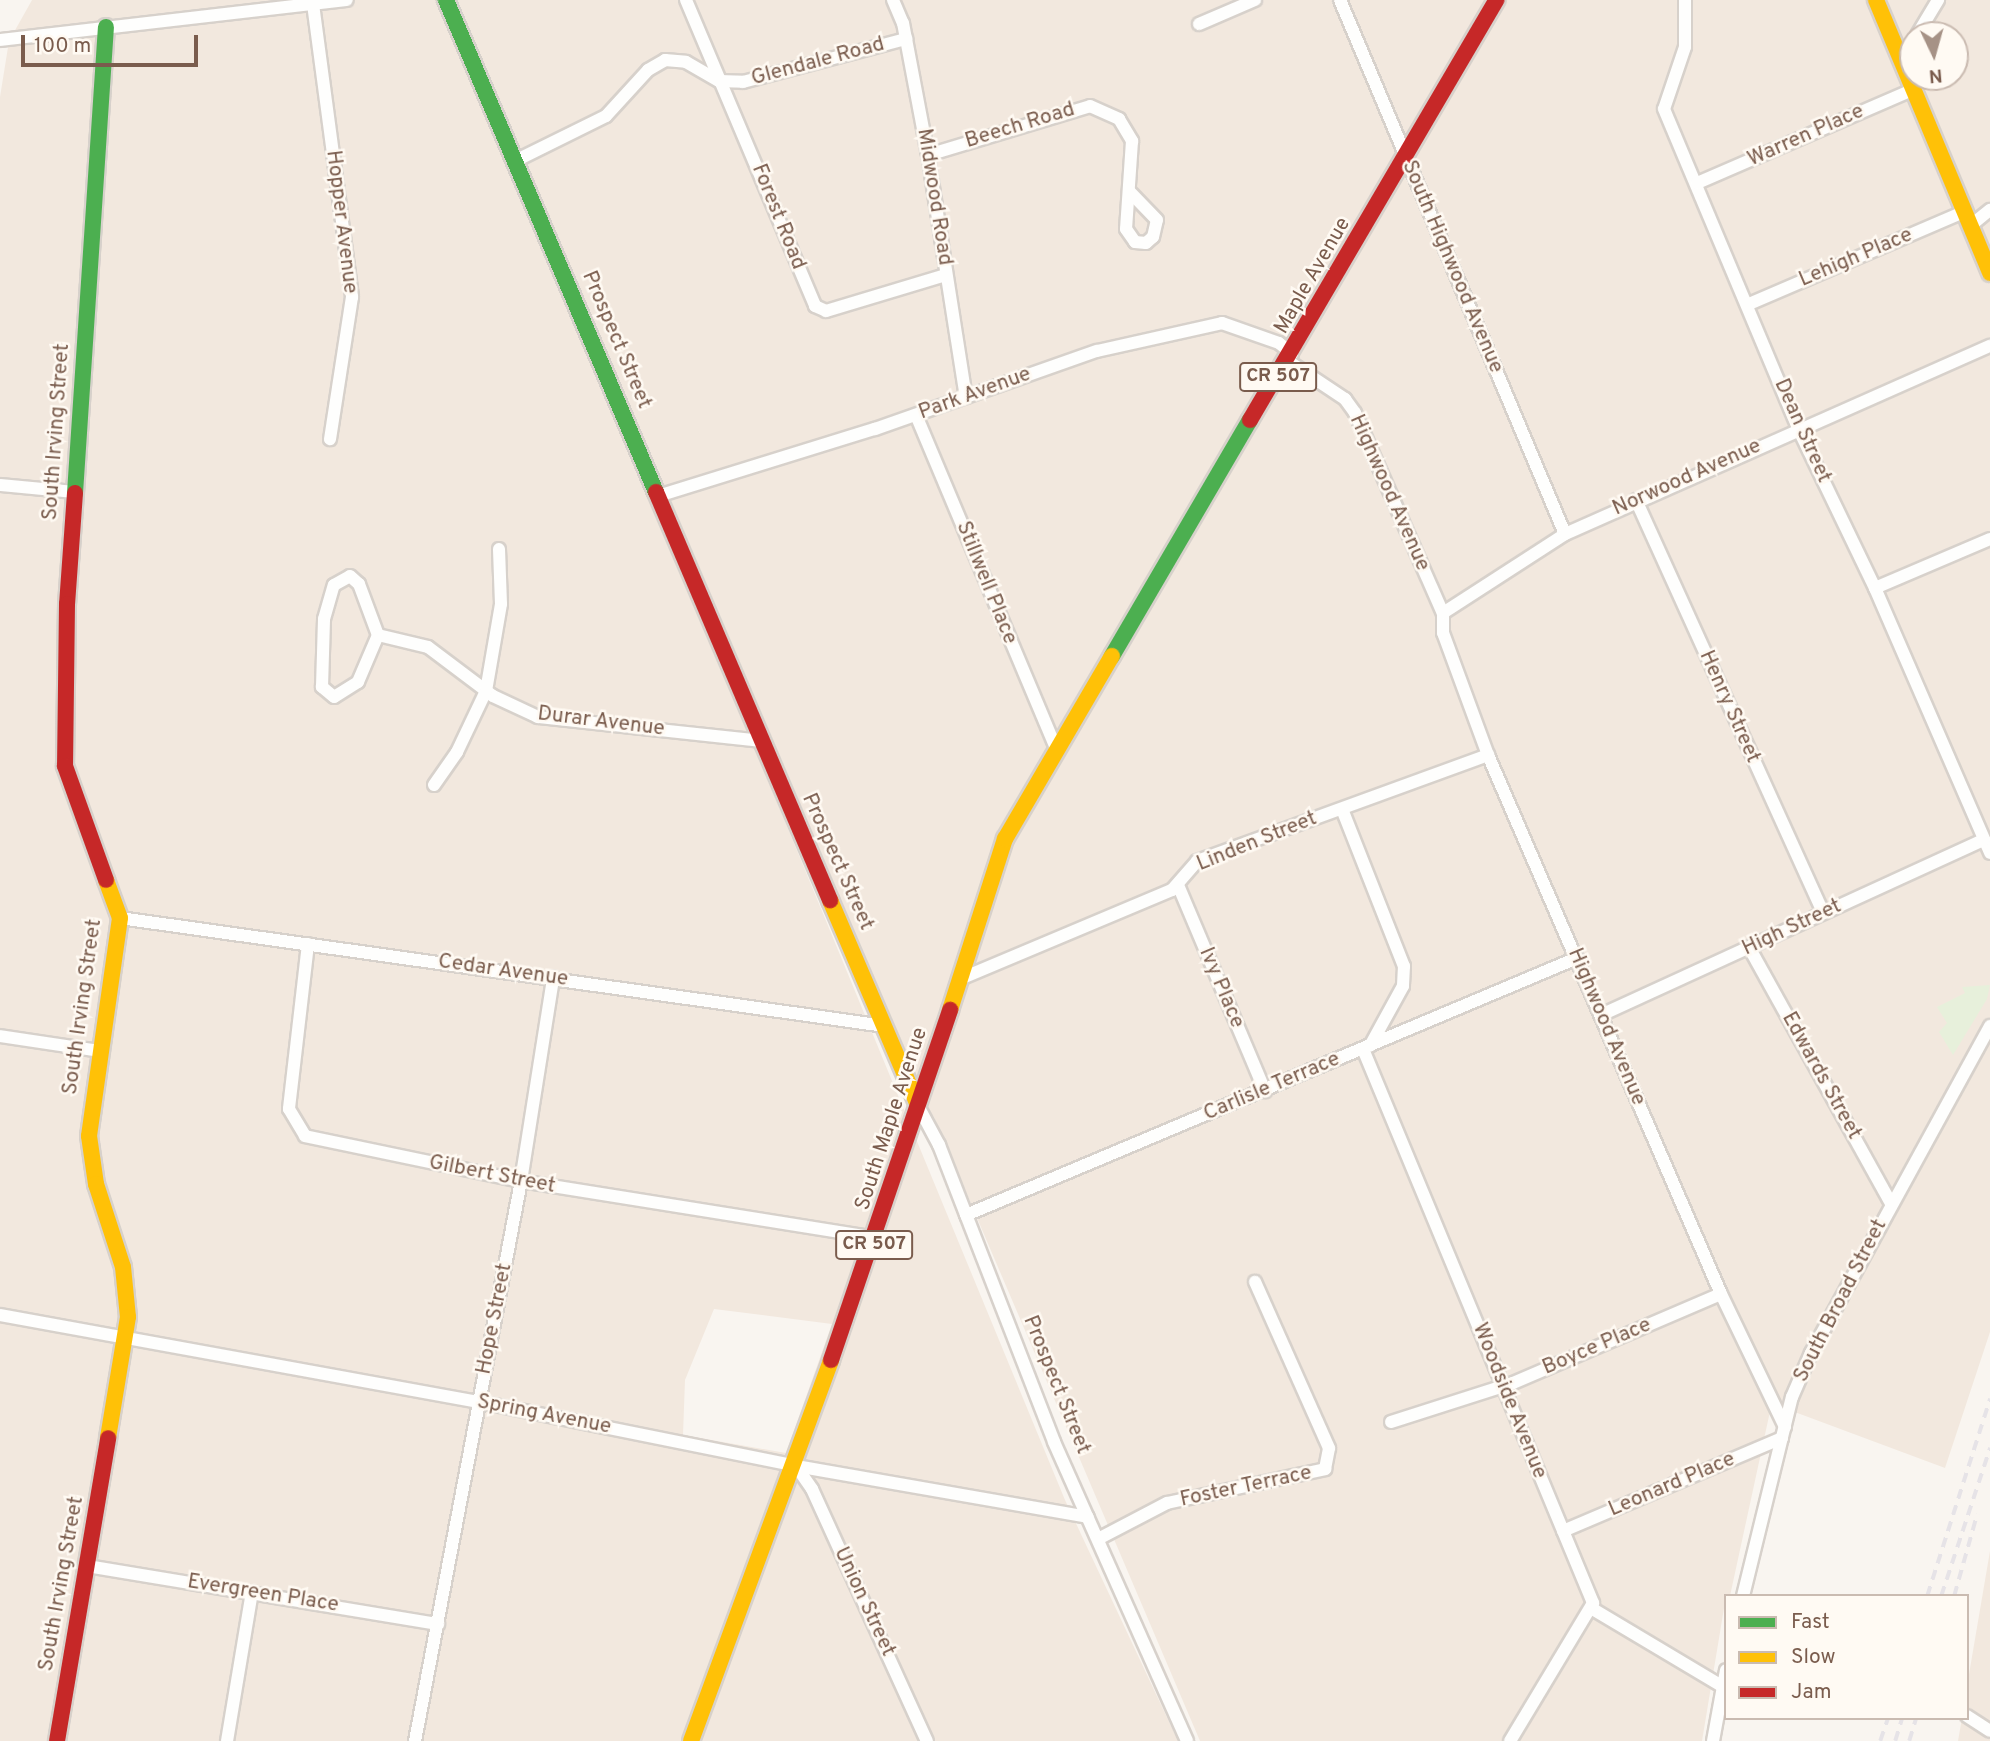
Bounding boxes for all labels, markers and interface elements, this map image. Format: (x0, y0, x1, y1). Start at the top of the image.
scale bar (24, 21, 201, 65)
north arrow (1899, 21, 1969, 91)
street label: Glendale Road (749, 32, 887, 92)
text: 100 m (34, 33, 91, 60)
text: N (1928, 62, 1944, 87)
street label: Beech Road (962, 97, 1078, 155)
street label: Warren Place (1744, 99, 1868, 173)
street label: Midwood Road (911, 127, 957, 267)
street label: Hopper Avenue (320, 148, 362, 296)
street label: South Highwood Avenue (1396, 157, 1508, 377)
street label: Forest Road (745, 161, 811, 273)
street label: Maple Avenue (1269, 213, 1357, 339)
street label: Lehigh Place (1795, 223, 1917, 293)
street label: Prospect Street (576, 267, 656, 413)
street label: South Irving Street (38, 343, 76, 521)
street label: Park Avenue (915, 362, 1035, 426)
road number: CR 507 (1238, 362, 1318, 392)
street label: Dean Street (1768, 375, 1836, 487)
street label: Highwood Avenue (1343, 411, 1435, 575)
street label: Norwood Avenue (1609, 434, 1765, 522)
street label: Stillwell Place (950, 518, 1022, 648)
street label: Henry Street (1693, 647, 1765, 767)
street label: Durar Avenue (536, 702, 666, 742)
street label: Prospect Street (796, 790, 878, 934)
street label: Linden Street (1193, 807, 1321, 877)
street label: High Street (1738, 894, 1846, 962)
street label: South Irving Street (58, 918, 108, 1096)
street label: Ivy Place (1193, 944, 1249, 1032)
street label: Highwood Avenue (1561, 944, 1651, 1110)
street label: Cedar Avenue (436, 949, 570, 993)
street label: Edwards Street (1776, 1008, 1866, 1144)
street label: South Maple Avenue (850, 1024, 934, 1214)
street label: Carlisle Terrace (1200, 1047, 1344, 1127)
street label: Gilbert Street (427, 1150, 557, 1200)
street label: South Broad Street (1789, 1215, 1893, 1387)
road number: CR 507 (834, 1230, 914, 1260)
street label: Hope Street (472, 1261, 518, 1377)
street label: Prospect Street (1017, 1312, 1095, 1458)
street label: Boyce Place (1539, 1313, 1655, 1381)
street label: Woodside Avenue (1466, 1319, 1552, 1483)
street label: Spring Avenue (474, 1390, 614, 1440)
street label: Leonard Place (1605, 1447, 1739, 1523)
street label: Foster Terrace (1178, 1461, 1314, 1513)
street label: South Irving Street (34, 1495, 90, 1673)
street label: Union Street (828, 1543, 900, 1661)
street label: Evergreen Place (186, 1570, 340, 1618)
legend (1724, 1594, 1969, 1720)
text: Fast (1791, 1609, 1830, 1636)
text: Slow (1791, 1644, 1836, 1671)
text: Jam (1791, 1679, 1832, 1706)

